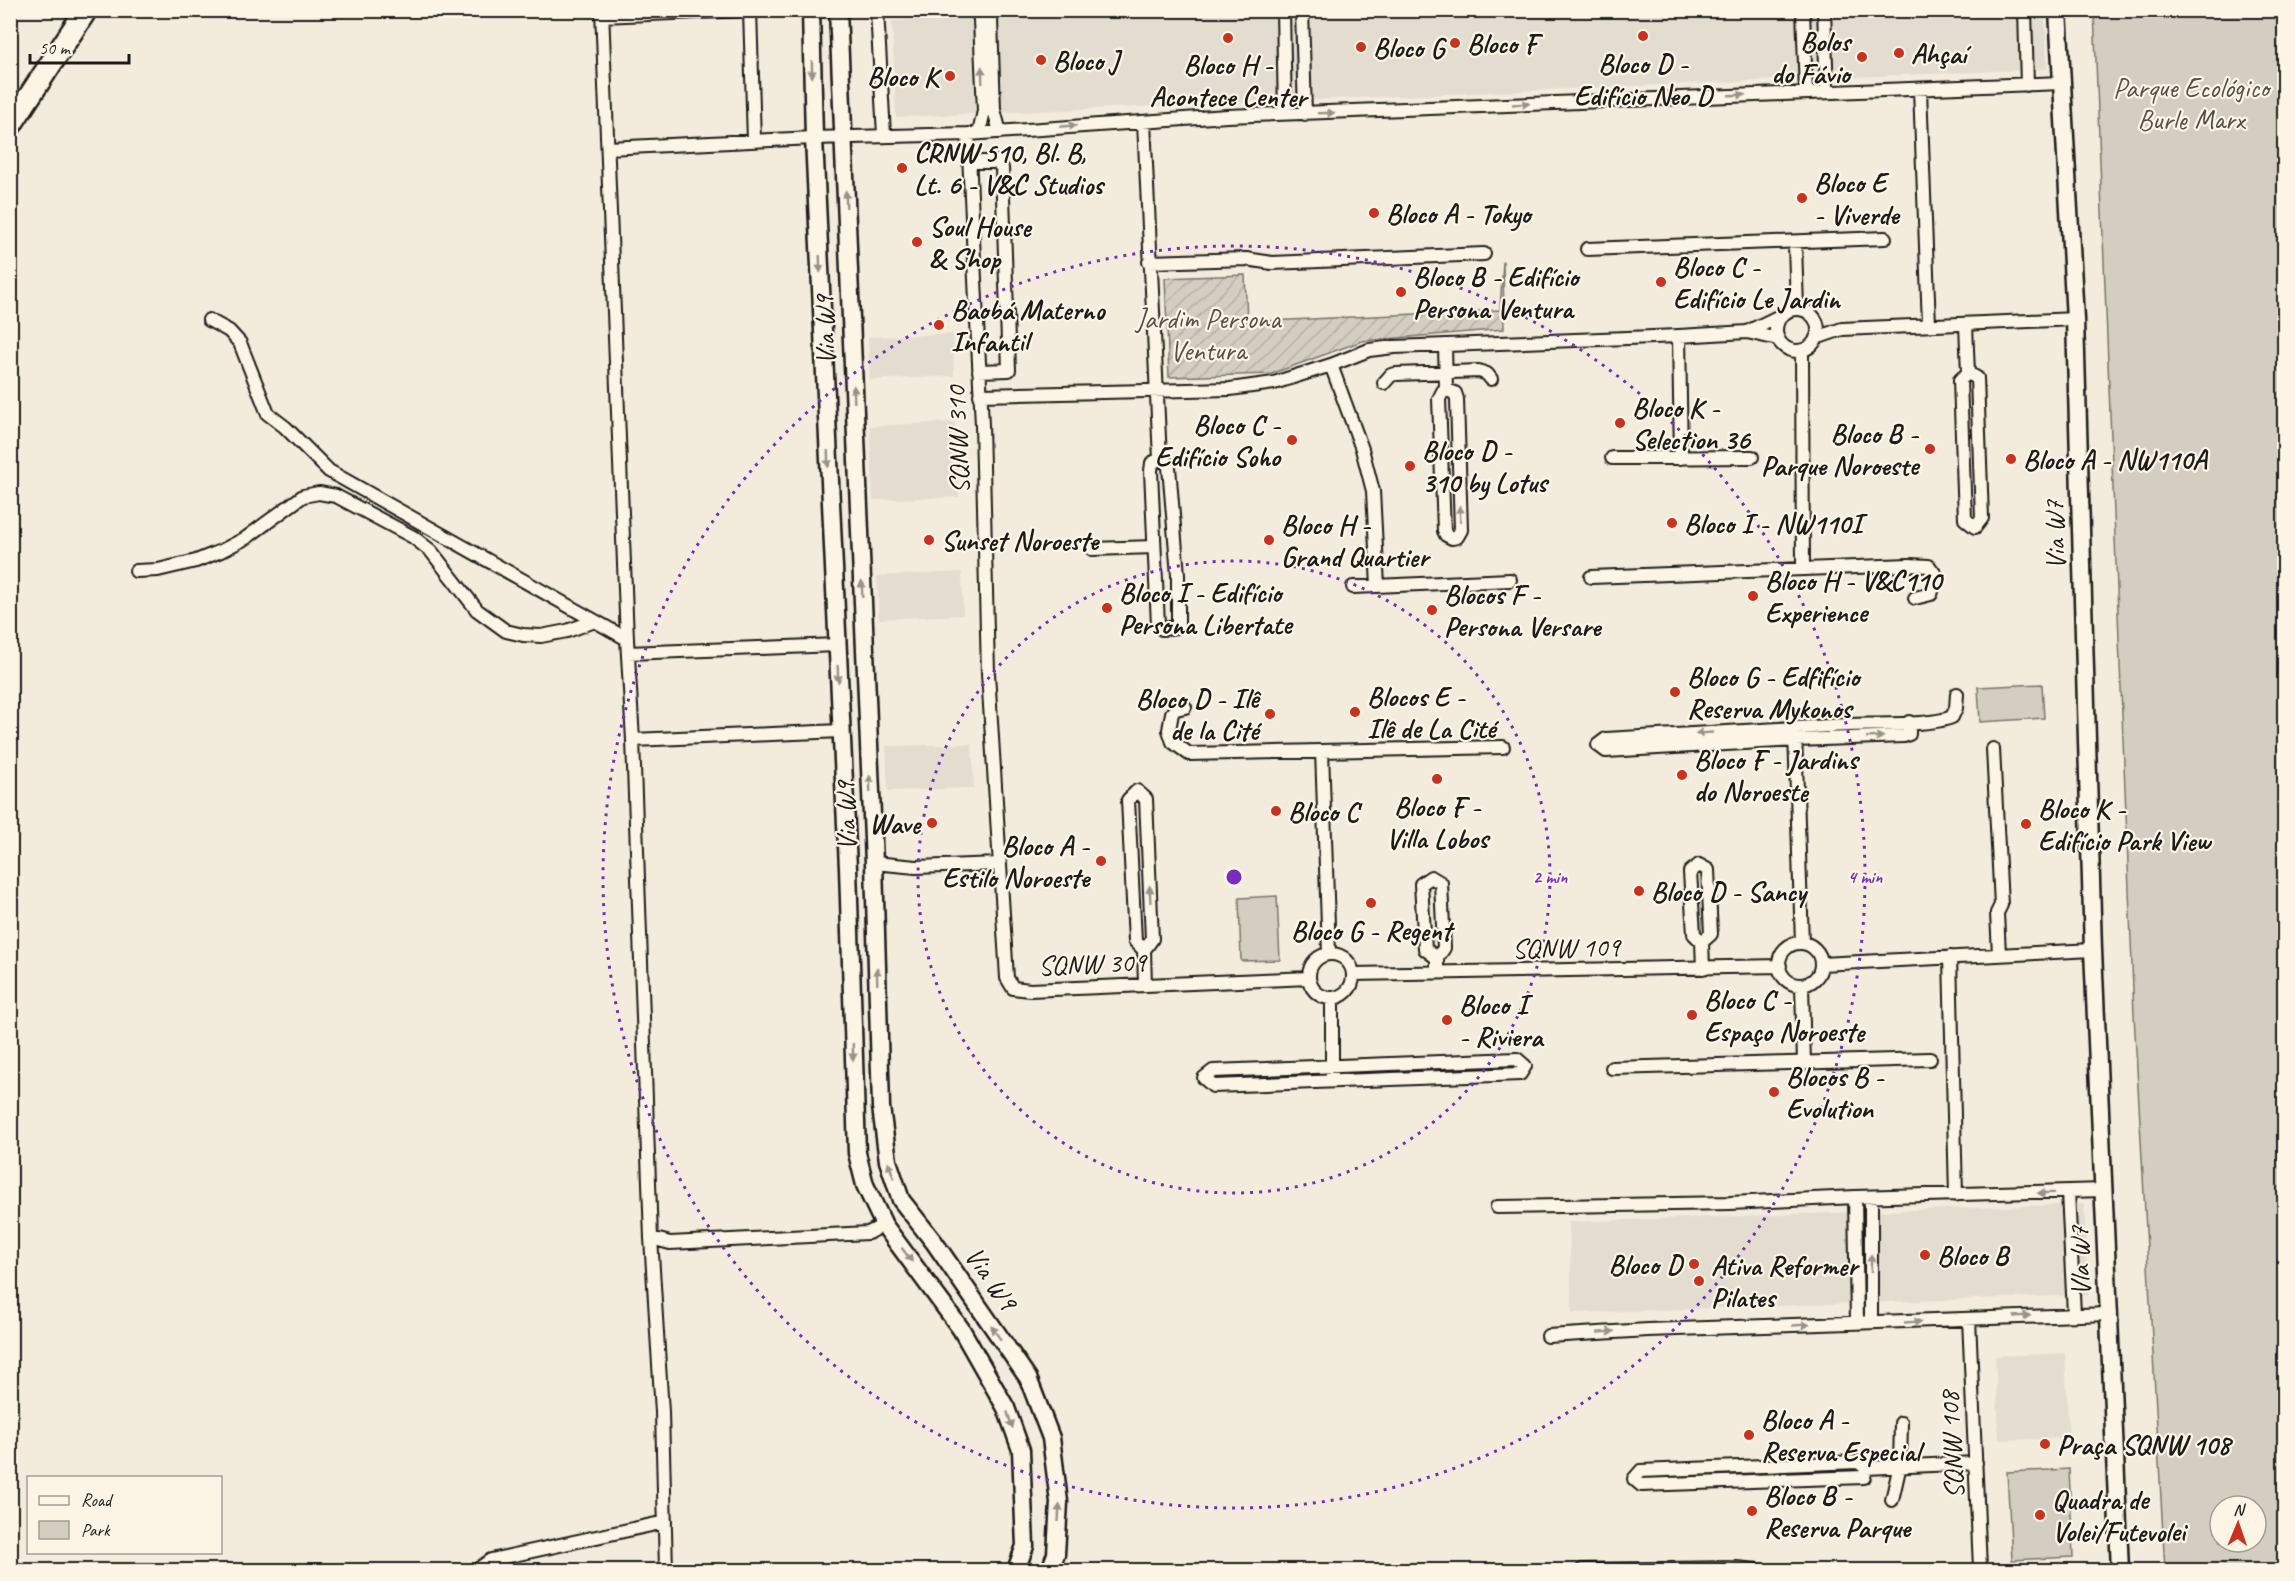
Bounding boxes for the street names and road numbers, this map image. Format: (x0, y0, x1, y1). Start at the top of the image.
street label: Via W9 (806, 292, 843, 365)
street label: SQNW 310 (938, 383, 977, 495)
street label: Via W7 (2036, 498, 2073, 570)
street label: Via W9 (827, 778, 864, 851)
street label: SQNW 109 (1512, 929, 1623, 966)
street label: SQNW 309 (1037, 944, 1149, 983)
street label: Vla W7 (2061, 1224, 2098, 1297)
street label: Via W9 (957, 1240, 1027, 1319)
street label: SQNW 108 (1931, 1388, 1972, 1500)

